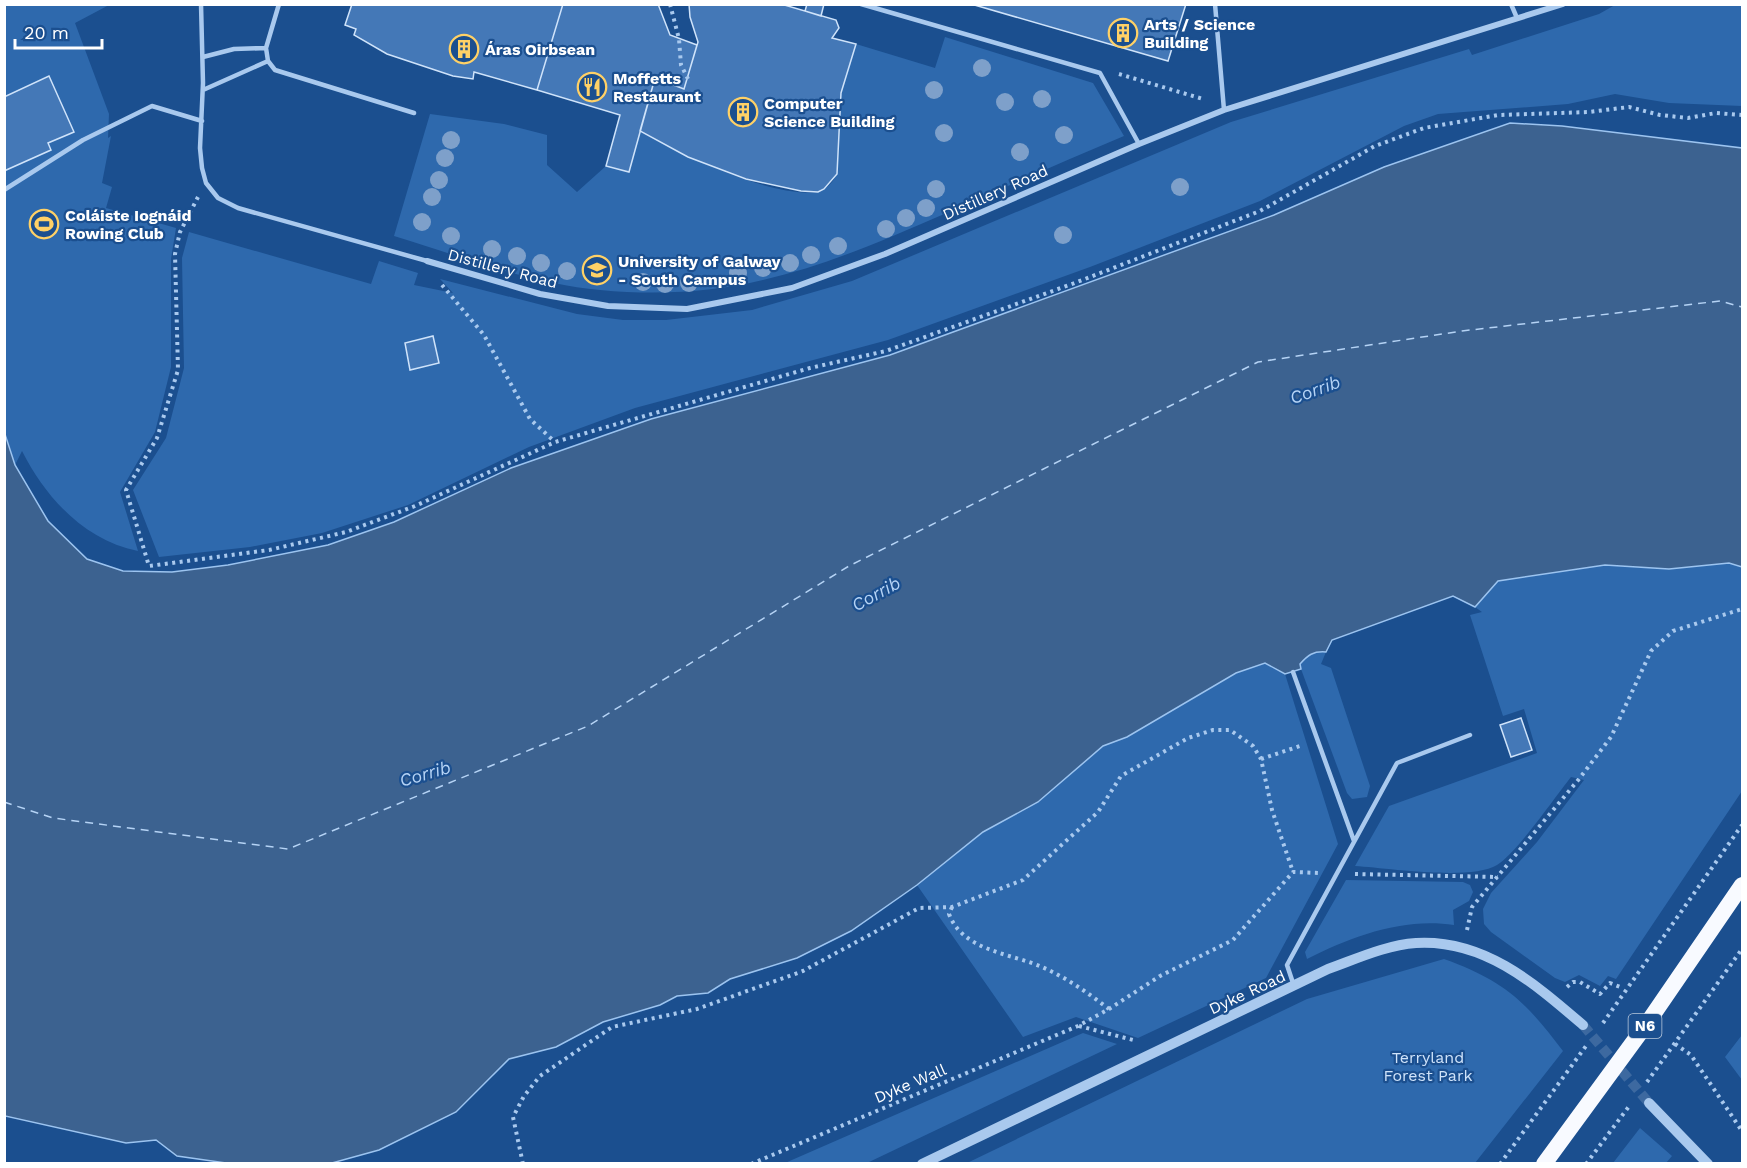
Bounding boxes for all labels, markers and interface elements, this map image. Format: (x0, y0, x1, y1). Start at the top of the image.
scale bar (15, 12, 102, 50)
place label: Arts / Science Building (1144, 15, 1255, 52)
building icon: Arts / Science Building (1107, 17, 1139, 49)
text: 20 m (24, 22, 69, 43)
building icon: Áras Oirbsean (448, 33, 480, 65)
place label: Áras Oirbsean (485, 40, 595, 59)
place label: Moffetts Restaurant (613, 69, 701, 106)
restaurant icon: Moffetts Restaurant (576, 71, 608, 103)
place label: Computer Science Building (764, 94, 894, 131)
building icon: Computer Science Building (727, 96, 759, 128)
street label: Distillery Road (940, 161, 1051, 224)
place label: Coláiste Iognáid Rowing Club (65, 206, 191, 243)
sports icon: Coláiste Iognáid Rowing Club (28, 208, 60, 240)
street label: Distillery Road (446, 245, 560, 292)
place label: University of Galway - South Campus (618, 252, 782, 289)
school or university icon: University of Galway - South Campus (581, 254, 613, 286)
water label: Corrib (1287, 371, 1343, 408)
water label: Corrib (848, 572, 904, 615)
water label: Corrib (397, 756, 453, 791)
street label: Dyke Road (1206, 966, 1288, 1018)
road number: N6 (1628, 1014, 1662, 1038)
park label: Terryland Forest Park (1384, 1048, 1473, 1085)
street label: Dyke Wall (871, 1060, 949, 1107)

